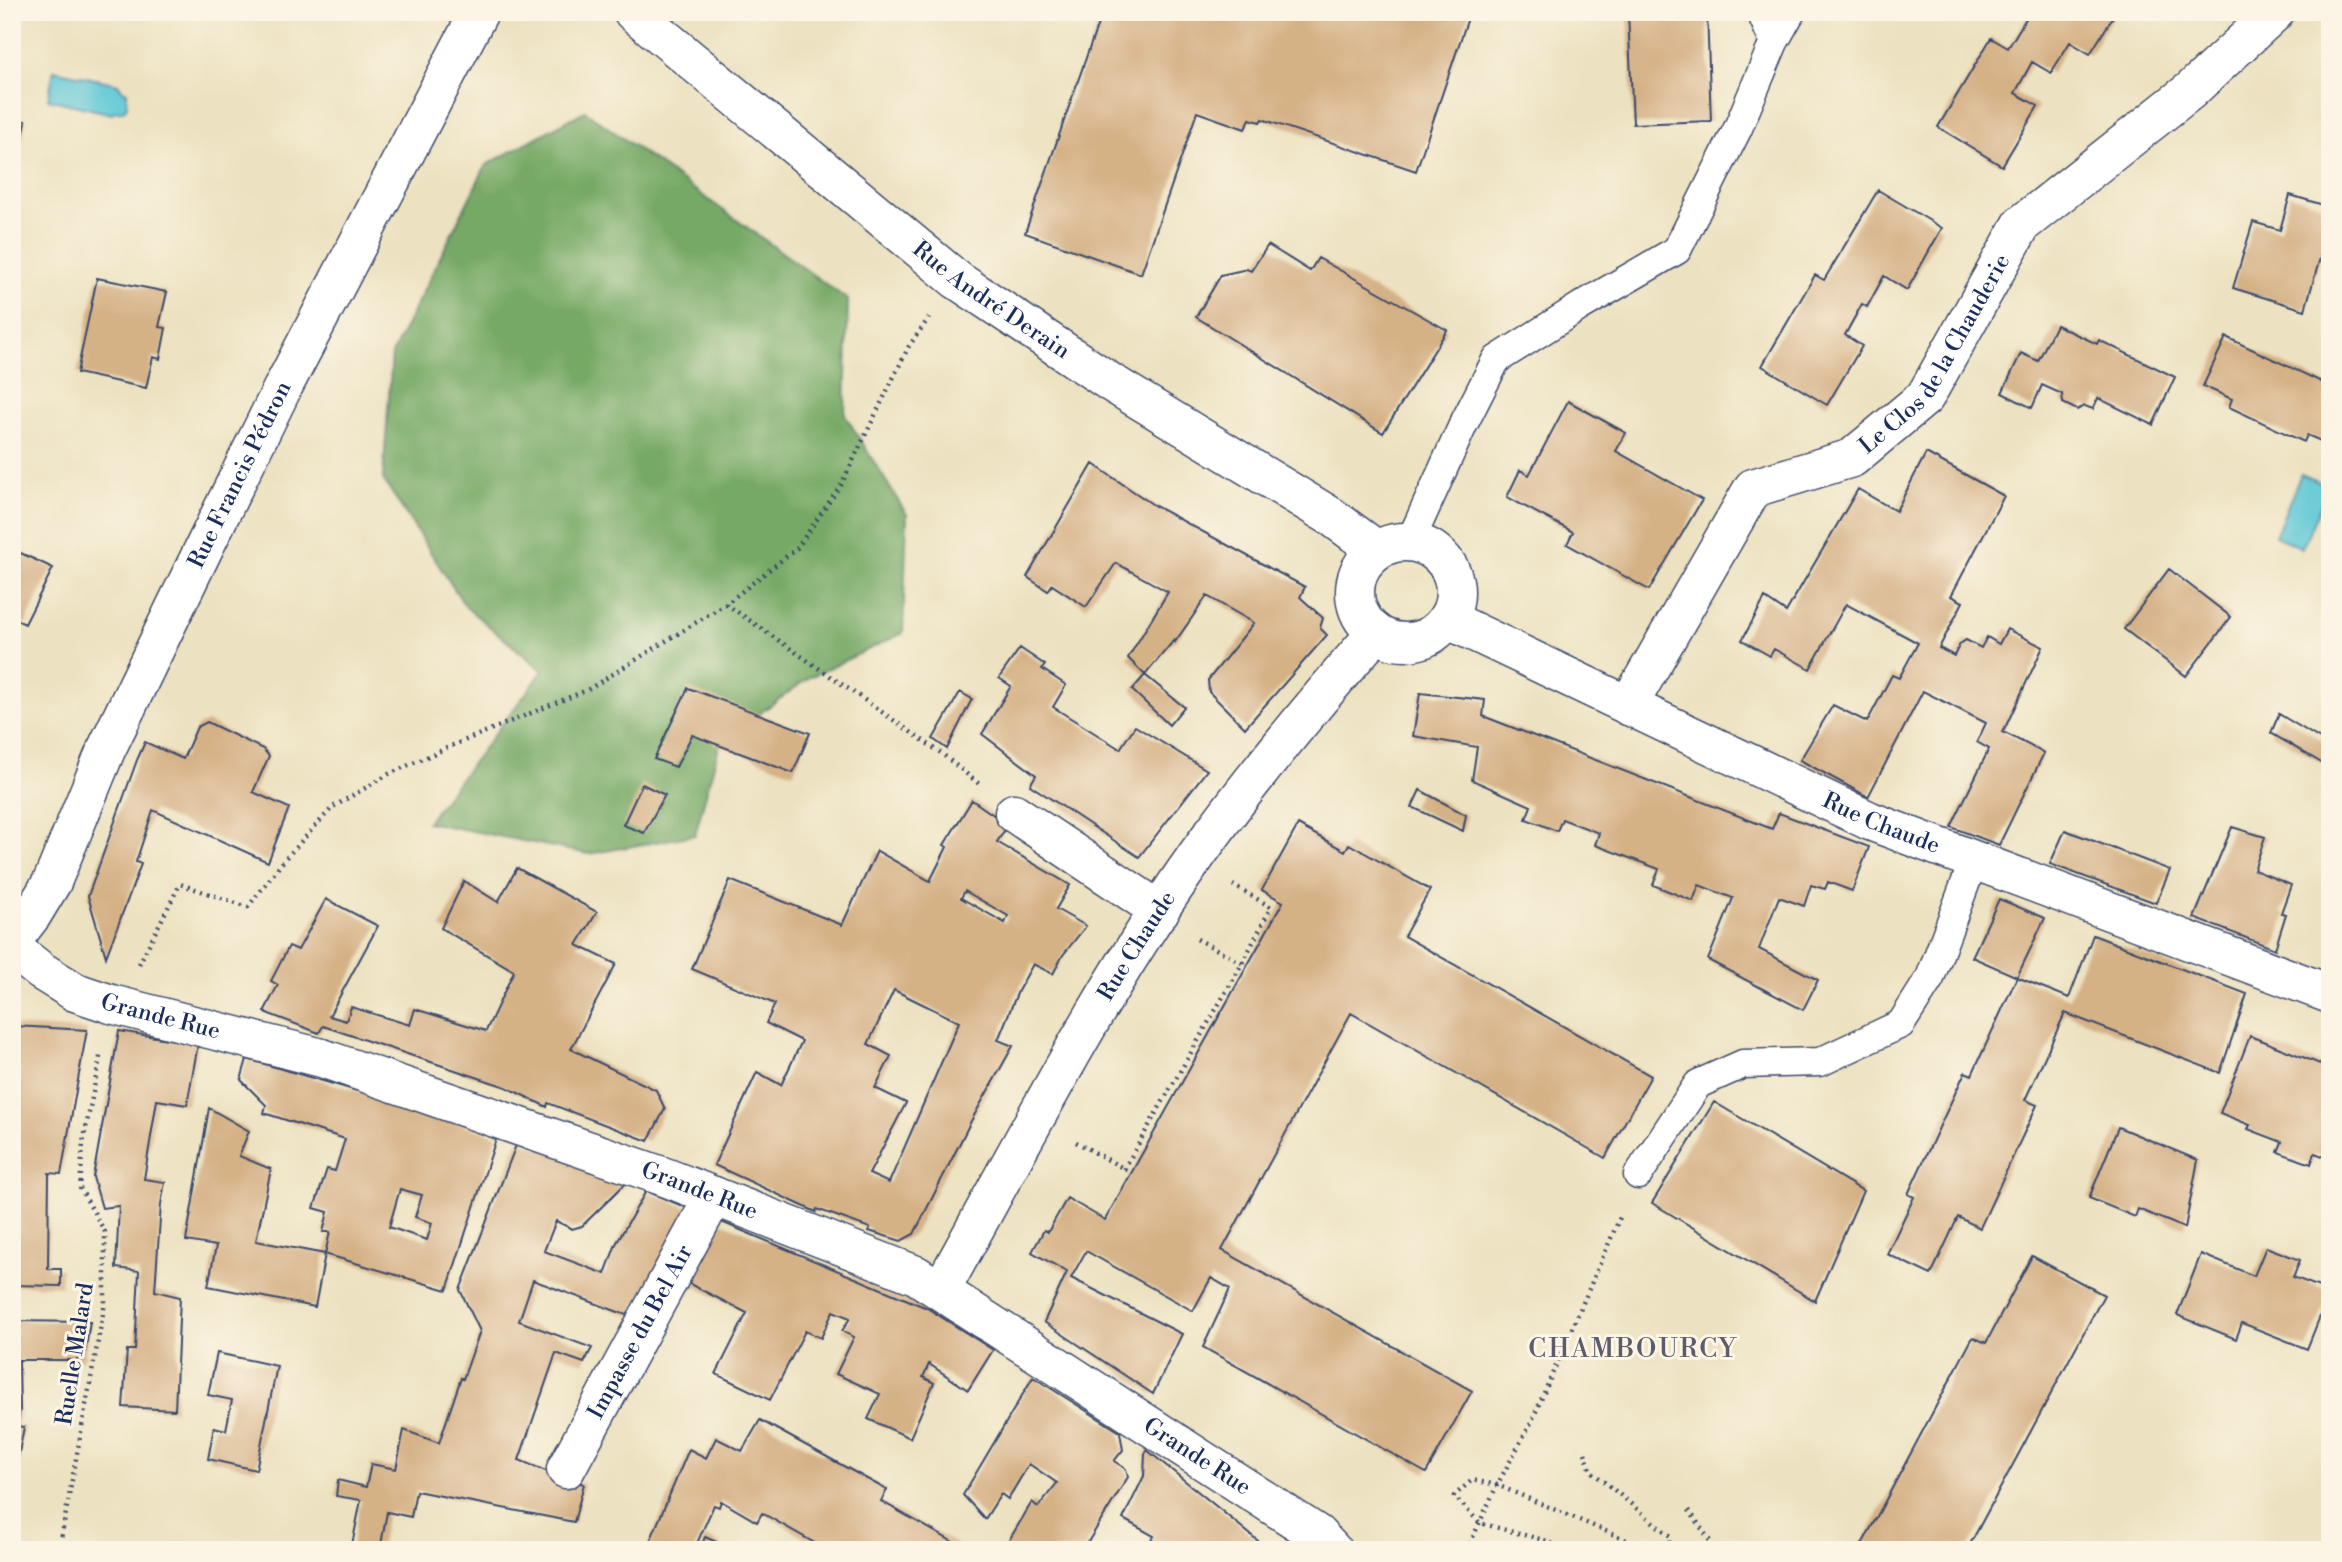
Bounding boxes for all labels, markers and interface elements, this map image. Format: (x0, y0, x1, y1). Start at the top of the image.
street label: Rue André Derain (907, 235, 1075, 365)
street label: Le Clos de la Chauderie (1853, 249, 2016, 460)
street label: Rue Francis Pédron (182, 376, 298, 573)
street label: Rue Chaude (1818, 786, 1944, 860)
street label: Rue Chaude (1092, 886, 1182, 1006)
street label: Grande Rue (97, 988, 223, 1045)
street label: Grande Rue (638, 1156, 762, 1226)
street label: Impasse du Bel Air (582, 1240, 699, 1424)
street label: Ruelle Malard (50, 1281, 100, 1427)
district label: CHAMBOURCY (1528, 1333, 1738, 1365)
street label: Grande Rue (1138, 1412, 1256, 1502)

